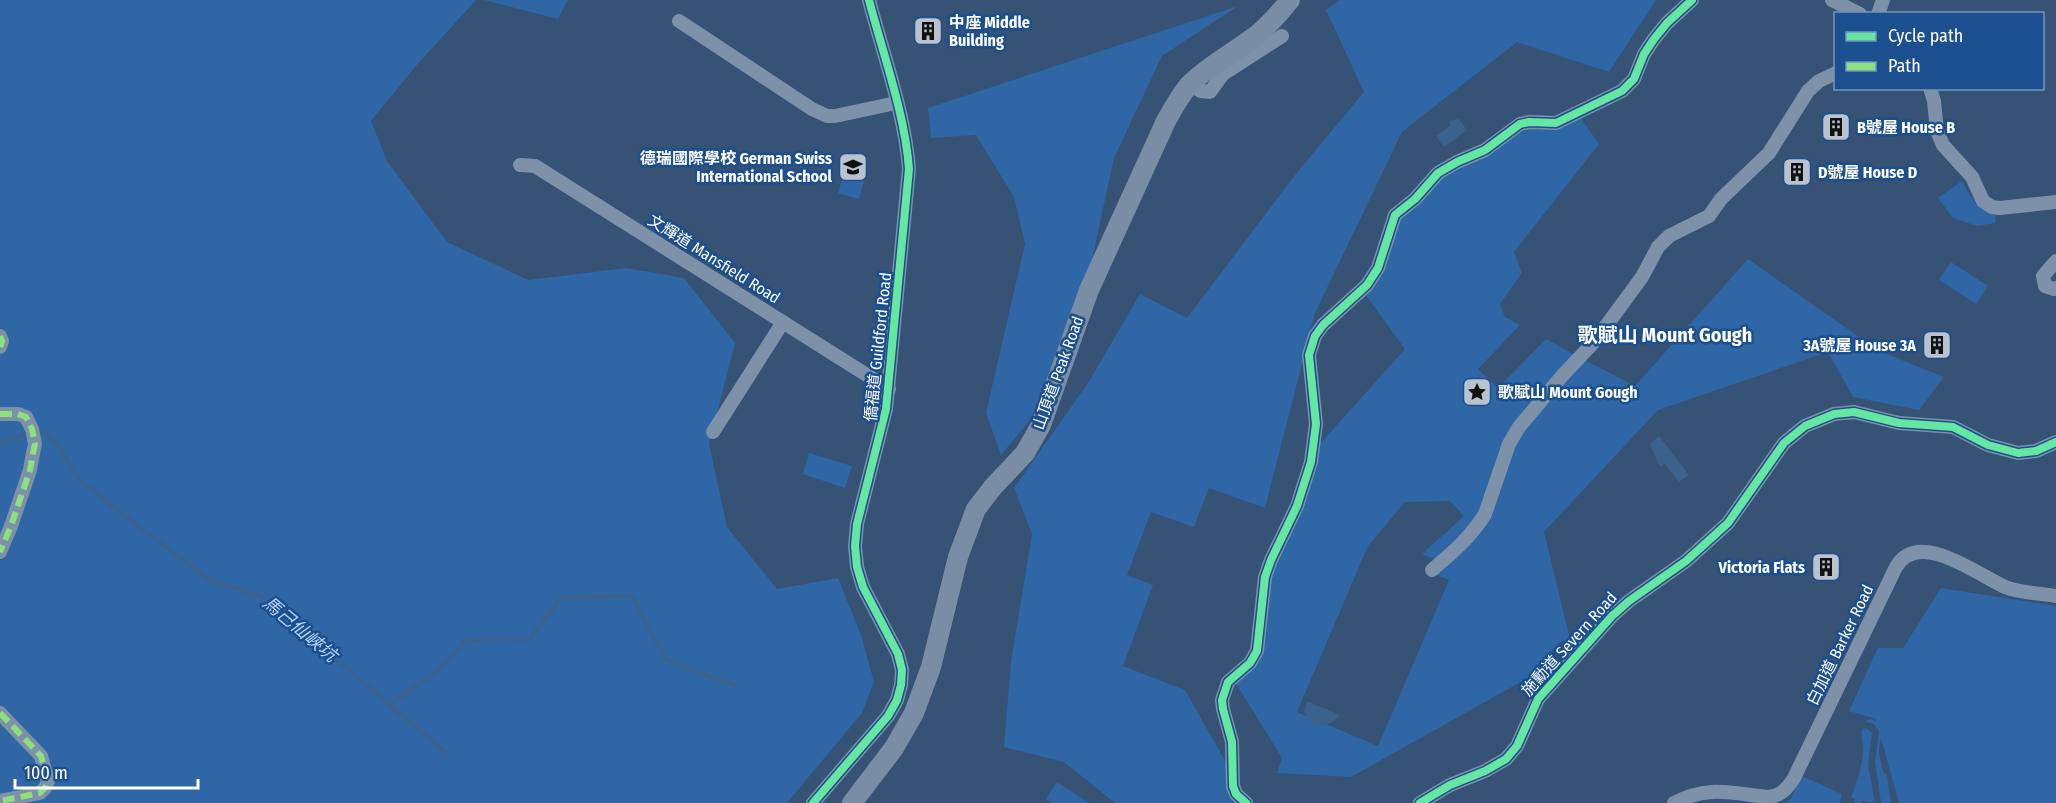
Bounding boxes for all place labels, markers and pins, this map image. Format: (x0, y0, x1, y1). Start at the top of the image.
place label: 中座 Middle Building (949, 13, 1030, 50)
building icon: 中座 Middle Building (912, 15, 944, 47)
building icon: B號屋 House B (1820, 111, 1852, 143)
place label: B號屋 House B (1857, 118, 1955, 137)
place label: 德瑞國際學校 German Swiss International School (640, 149, 833, 186)
school or university icon: 德瑞國際學校 German Swiss International School (837, 151, 869, 183)
building icon: D號屋 House D (1781, 156, 1813, 188)
place label: D號屋 House D (1818, 163, 1918, 182)
building icon: 3A號屋 House 3A (1921, 329, 1953, 361)
place label: 3A號屋 House 3A (1802, 336, 1916, 355)
place icon: 歌賦山 Mount Gough (1461, 376, 1493, 408)
place label: 歌賦山 Mount Gough (1498, 383, 1638, 402)
building icon: Victoria Flats (1810, 551, 1842, 583)
place label: Victoria Flats (1718, 558, 1805, 577)

